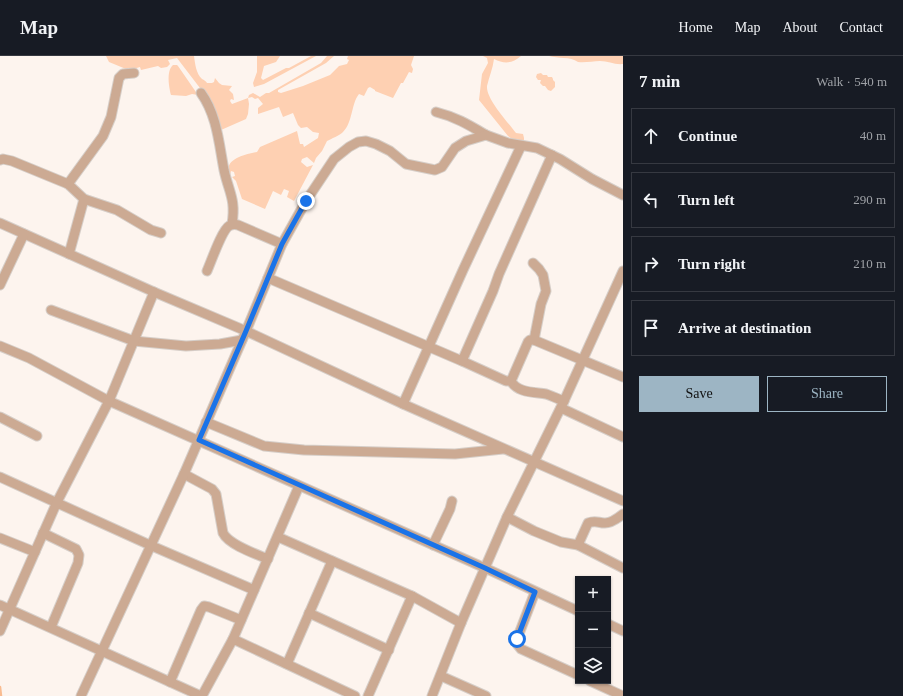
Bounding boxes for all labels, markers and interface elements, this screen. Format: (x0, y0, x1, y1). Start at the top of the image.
text: Map (20, 17, 58, 38)
text: Home (679, 20, 713, 35)
text: Map (735, 20, 760, 35)
text: About (782, 20, 817, 35)
text: Contact (839, 20, 883, 35)
text: 7 min (639, 72, 680, 91)
text: Walk · 540 m (816, 74, 887, 89)
icon: ahead (640, 125, 662, 147)
text: Continue (678, 128, 737, 144)
text: 40 m (860, 128, 886, 143)
icon: left (640, 189, 662, 211)
route end (297, 192, 315, 210)
text: Turn left (678, 192, 735, 208)
text: 290 m (853, 192, 886, 207)
icon: right (640, 253, 662, 275)
text: Turn right (678, 256, 745, 272)
text: 210 m (853, 256, 886, 271)
icon: arrive (640, 317, 662, 339)
text: Arrive at destination (678, 320, 811, 336)
button: Save (639, 376, 759, 412)
button: Share (767, 376, 887, 412)
map controls (575, 576, 611, 684)
button: + (575, 576, 611, 612)
button: − (575, 612, 611, 648)
route start (508, 630, 526, 648)
button: layers (575, 648, 611, 684)

